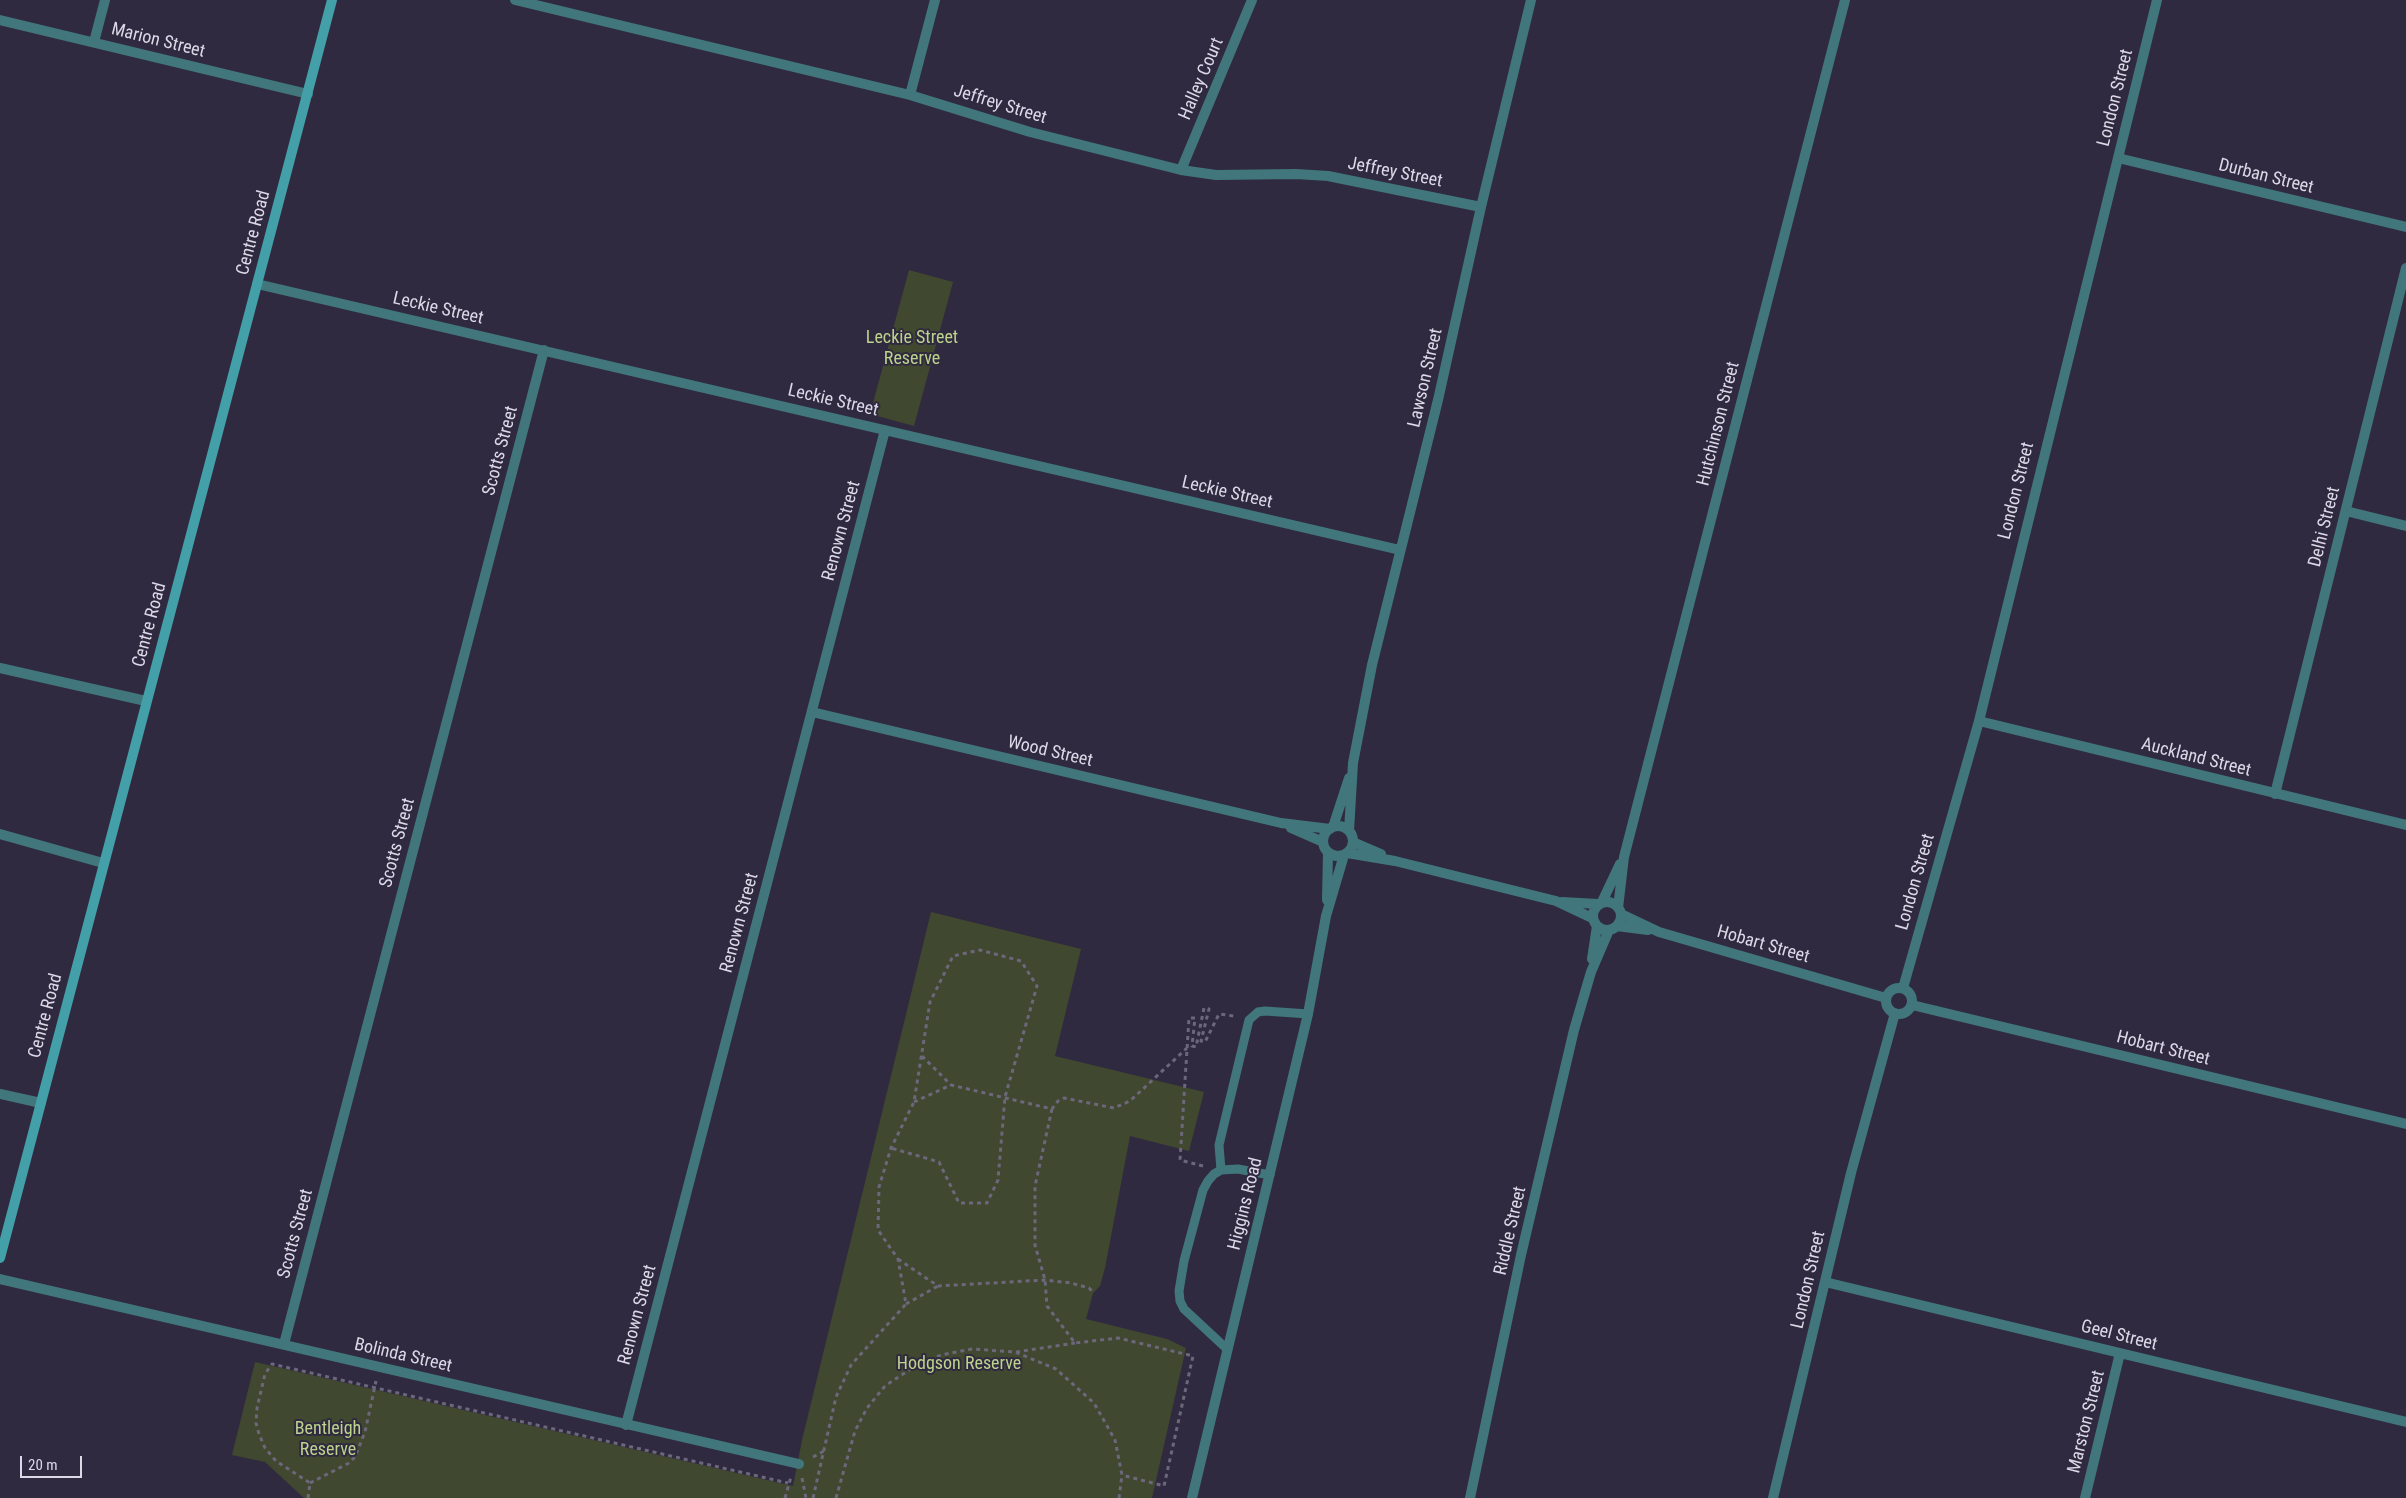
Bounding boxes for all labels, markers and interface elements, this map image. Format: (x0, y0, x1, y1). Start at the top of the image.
street label: Marion Street (109, 19, 207, 63)
street label: Halley Court (1175, 35, 1229, 123)
street label: London Street (2094, 47, 2138, 149)
street label: Jeffrey Street (951, 81, 1049, 129)
street label: Jeffrey Street (1346, 153, 1444, 193)
street label: Durban Street (2216, 155, 2316, 199)
street label: Centre Road (232, 188, 276, 278)
street label: Leckie Street (391, 288, 485, 330)
street label: Lawson Street (1404, 326, 1448, 430)
park label: Leckie Street Reserve (866, 327, 958, 369)
street label: Hutchinson Street (1693, 360, 1745, 488)
street label: Leckie Street (786, 380, 880, 422)
street label: Scotts Street (479, 404, 523, 498)
street label: London Street (1995, 440, 2039, 542)
street label: Leckie Street (1180, 472, 1274, 514)
street label: Renown Street (818, 479, 866, 583)
street label: Delhi Street (2305, 485, 2345, 569)
street label: Centre Road (128, 580, 172, 670)
street label: Wood Street (1005, 732, 1095, 772)
street label: Auckland Street (2139, 734, 2253, 782)
street label: Scotts Street (376, 796, 420, 890)
street label: London Street (1892, 831, 1940, 933)
street label: Renown Street (716, 871, 764, 975)
street label: Hobart Street (1714, 921, 1812, 969)
street label: Centre Road (24, 971, 68, 1061)
street label: Hobart Street (2114, 1027, 2212, 1071)
street label: Higgins Road (1224, 1156, 1268, 1252)
street label: Riddle Street (1490, 1185, 1532, 1277)
street label: Scotts Street (274, 1187, 318, 1281)
street label: London Street (1787, 1229, 1831, 1331)
street label: Renown Street (614, 1263, 662, 1367)
street label: Geel Street (2079, 1316, 2159, 1356)
street label: Bolinda Street (352, 1334, 454, 1378)
park label: Hodgson Reserve (897, 1353, 1021, 1375)
street label: Marston Street (2064, 1368, 2110, 1476)
park label: Bentleigh Reserve (295, 1418, 361, 1460)
scale bar (22, 1446, 85, 1478)
text: 20 m (28, 1456, 58, 1474)

